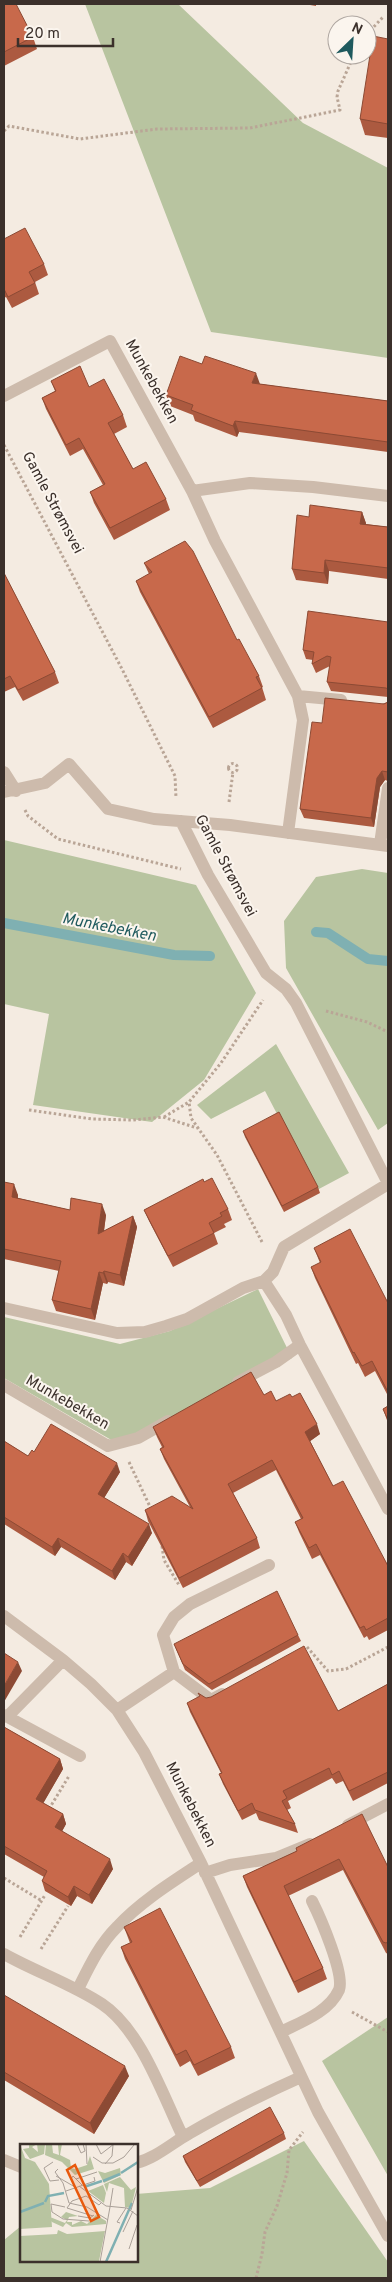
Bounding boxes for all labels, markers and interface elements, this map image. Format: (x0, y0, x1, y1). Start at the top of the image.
scale bar (18, 15, 112, 47)
north arrow (327, 15, 377, 65)
text: N (349, 20, 365, 39)
text: 20 m (25, 25, 60, 44)
street label: Munkebekken (120, 336, 182, 428)
street label: Gamle Strømsvei (17, 449, 87, 557)
street label: Gamle Strømsvei (190, 812, 260, 920)
water label: Munkebekken (60, 909, 158, 947)
street label: Munkebekken (22, 1371, 112, 1435)
street label: Munkebekken (160, 1759, 220, 1851)
inset map (20, 2144, 138, 2262)

